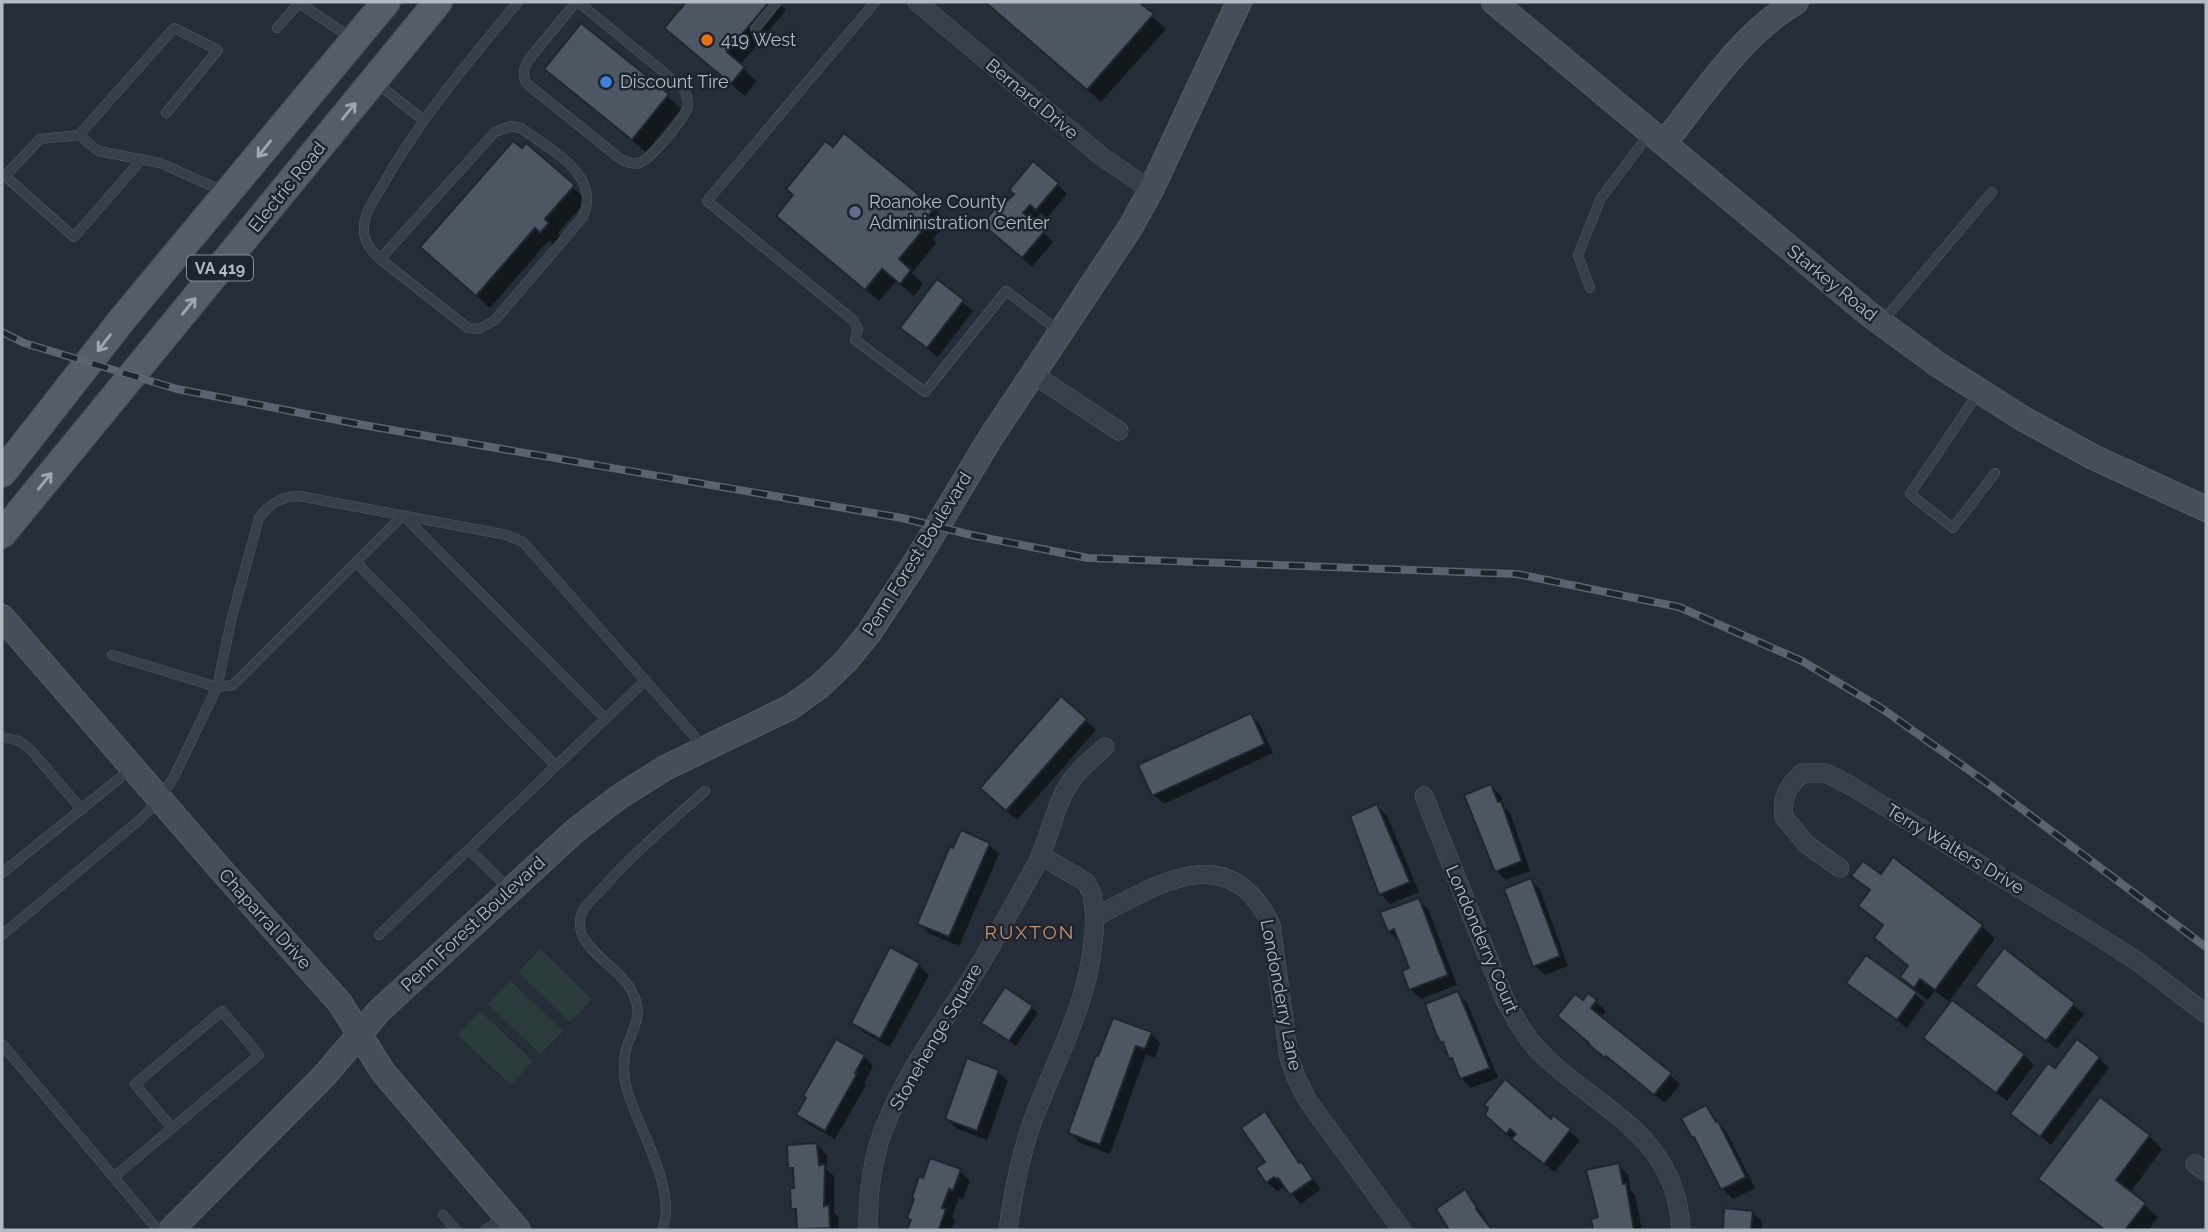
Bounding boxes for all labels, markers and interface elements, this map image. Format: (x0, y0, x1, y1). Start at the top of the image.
place label: 419 West (721, 29, 796, 50)
marker: 419 West (699, 32, 715, 48)
street label: Bernard Drive (982, 54, 1083, 144)
place label: Discount Tire (620, 71, 729, 92)
marker: Discount Tire (598, 74, 614, 90)
one-way arrow (341, 102, 357, 120)
street label: Electric Road (244, 137, 329, 236)
one-way arrow (257, 140, 273, 158)
place label: Roanoke County Administration Center (869, 191, 1050, 233)
marker: Roanoke County Administration Center (847, 204, 863, 220)
street label: Starkey Road (1783, 240, 1881, 325)
road number: VA 419 (187, 256, 253, 280)
one-way arrow (182, 297, 197, 315)
one-way arrow (97, 334, 112, 353)
street label: Penn Forest Boulevard (858, 468, 976, 639)
one-way arrow (37, 473, 53, 491)
street label: Terry Walters Drive (1883, 799, 2028, 898)
street label: Penn Forest Boulevard (396, 852, 549, 996)
street label: Londonderry Court (1442, 862, 1523, 1016)
street label: Chaparral Drive (215, 864, 316, 974)
street label: Londonderry Lane (1257, 918, 1307, 1073)
district label: RUXTON (985, 921, 1075, 943)
street label: Stonehenge Square (885, 960, 986, 1114)

